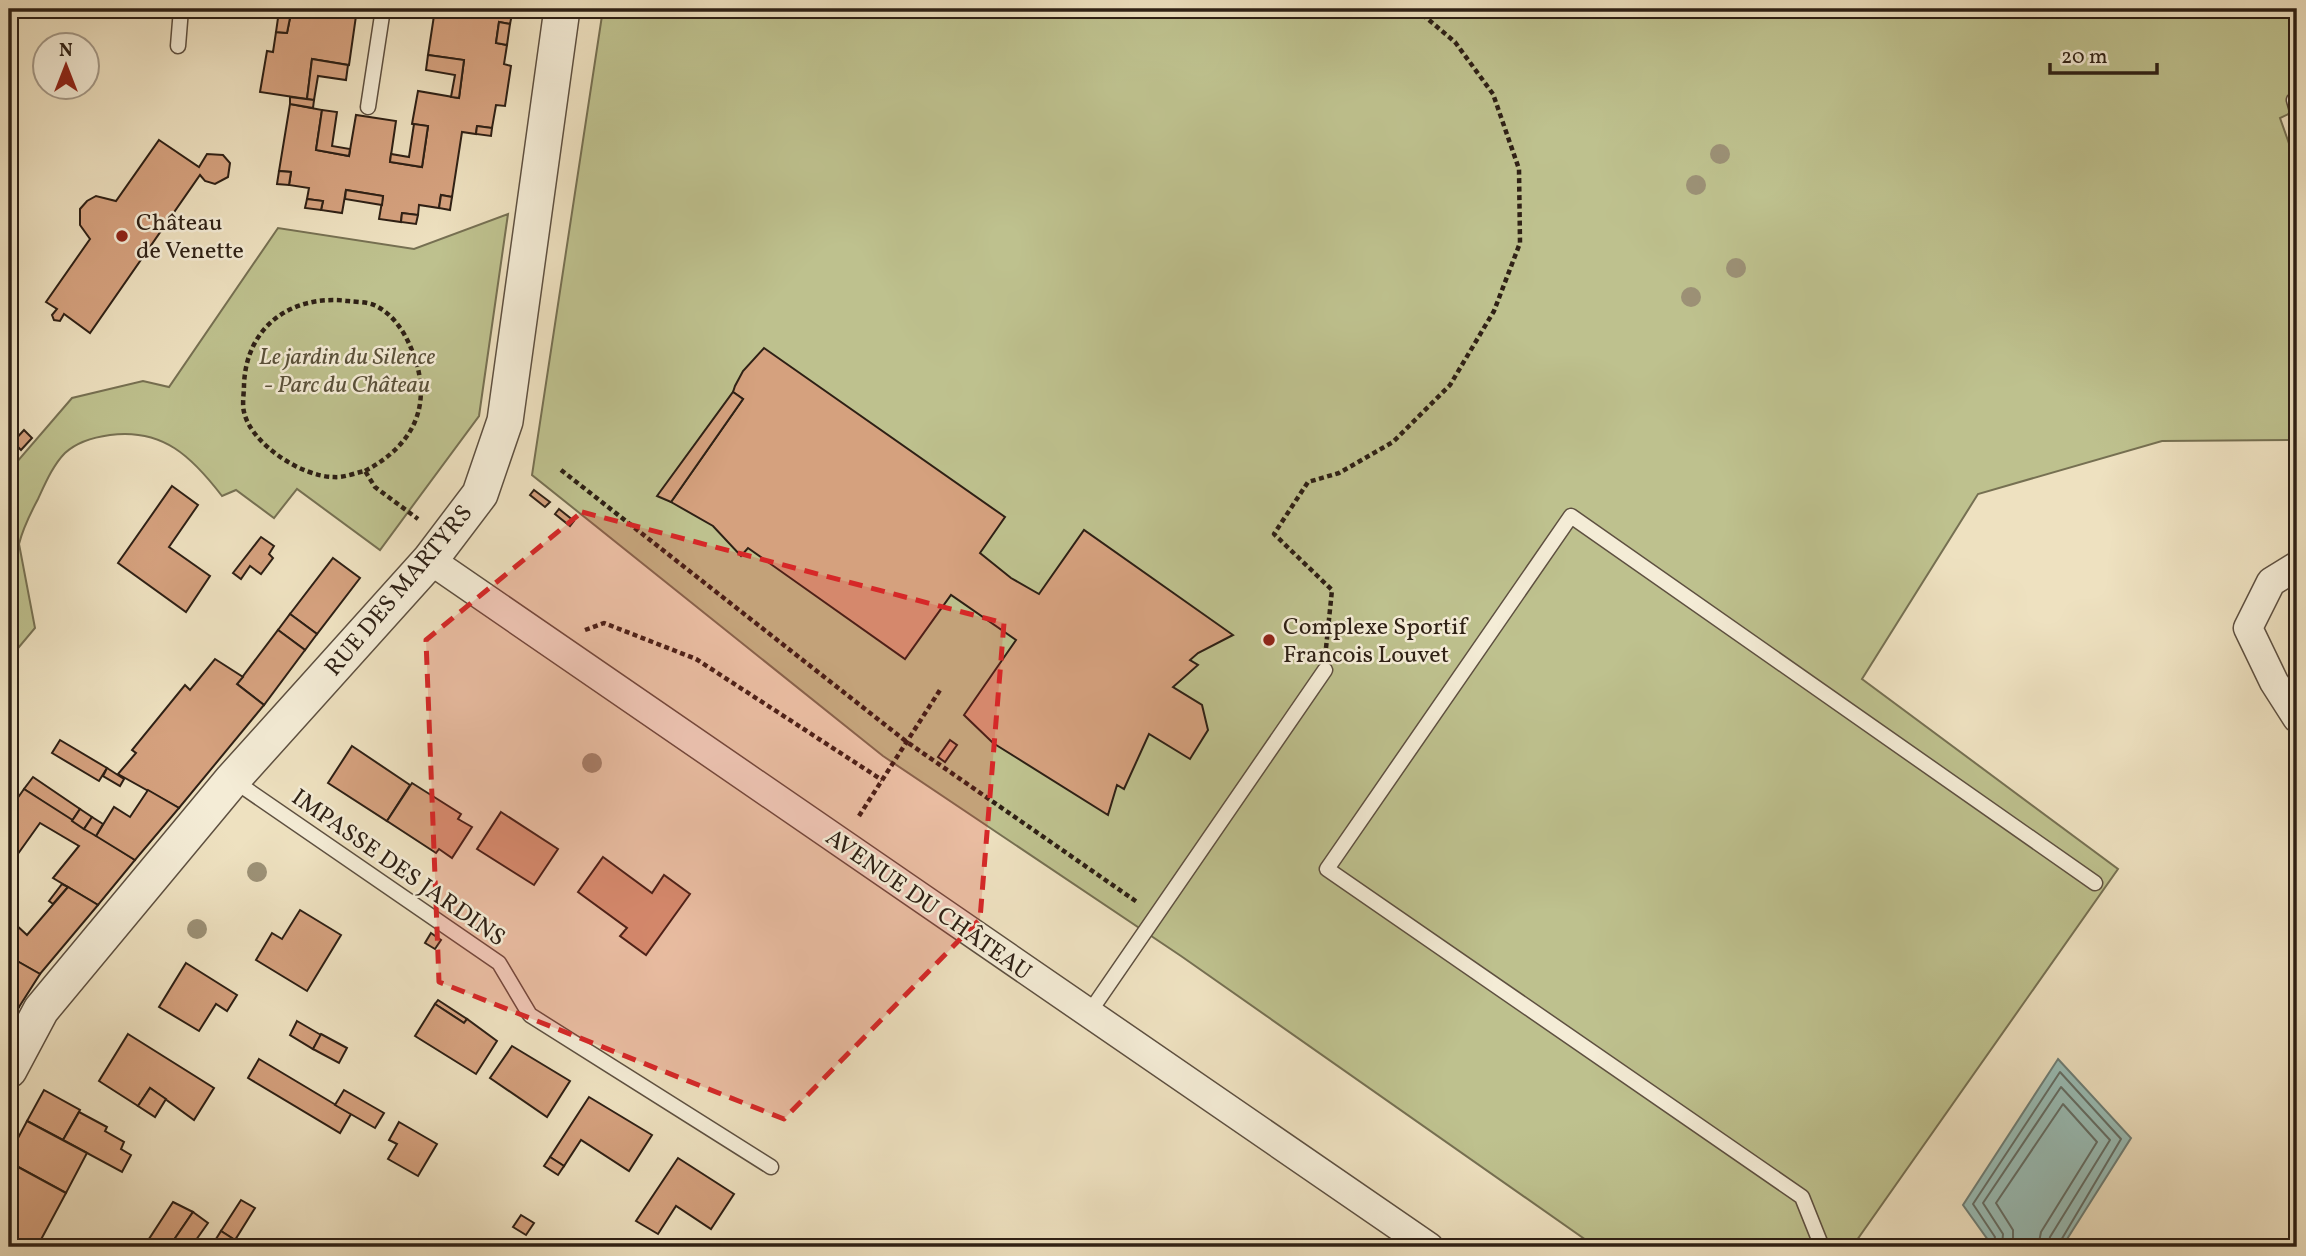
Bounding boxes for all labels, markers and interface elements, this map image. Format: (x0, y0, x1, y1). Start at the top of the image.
north arrow (32, 32, 102, 102)
scale bar (2050, 32, 2157, 76)
text: N (59, 38, 73, 64)
text: 20 m (2061, 43, 2107, 72)
place label: Château de Venette (136, 207, 244, 269)
marker: Château de Venette (114, 228, 130, 244)
park label: Le jardin du Silence - Parc du Château (259, 341, 435, 403)
street label: RUE DES MARTYRS (318, 498, 482, 684)
place label: Complexe Sportif Francois Louvet (1283, 611, 1469, 673)
marker: Complexe Sportif Francois Louvet (1261, 632, 1277, 648)
street label: IMPASSE DES JARDINS (284, 782, 512, 956)
street label: AVENUE DU CHÂTEAU (818, 822, 1038, 990)

